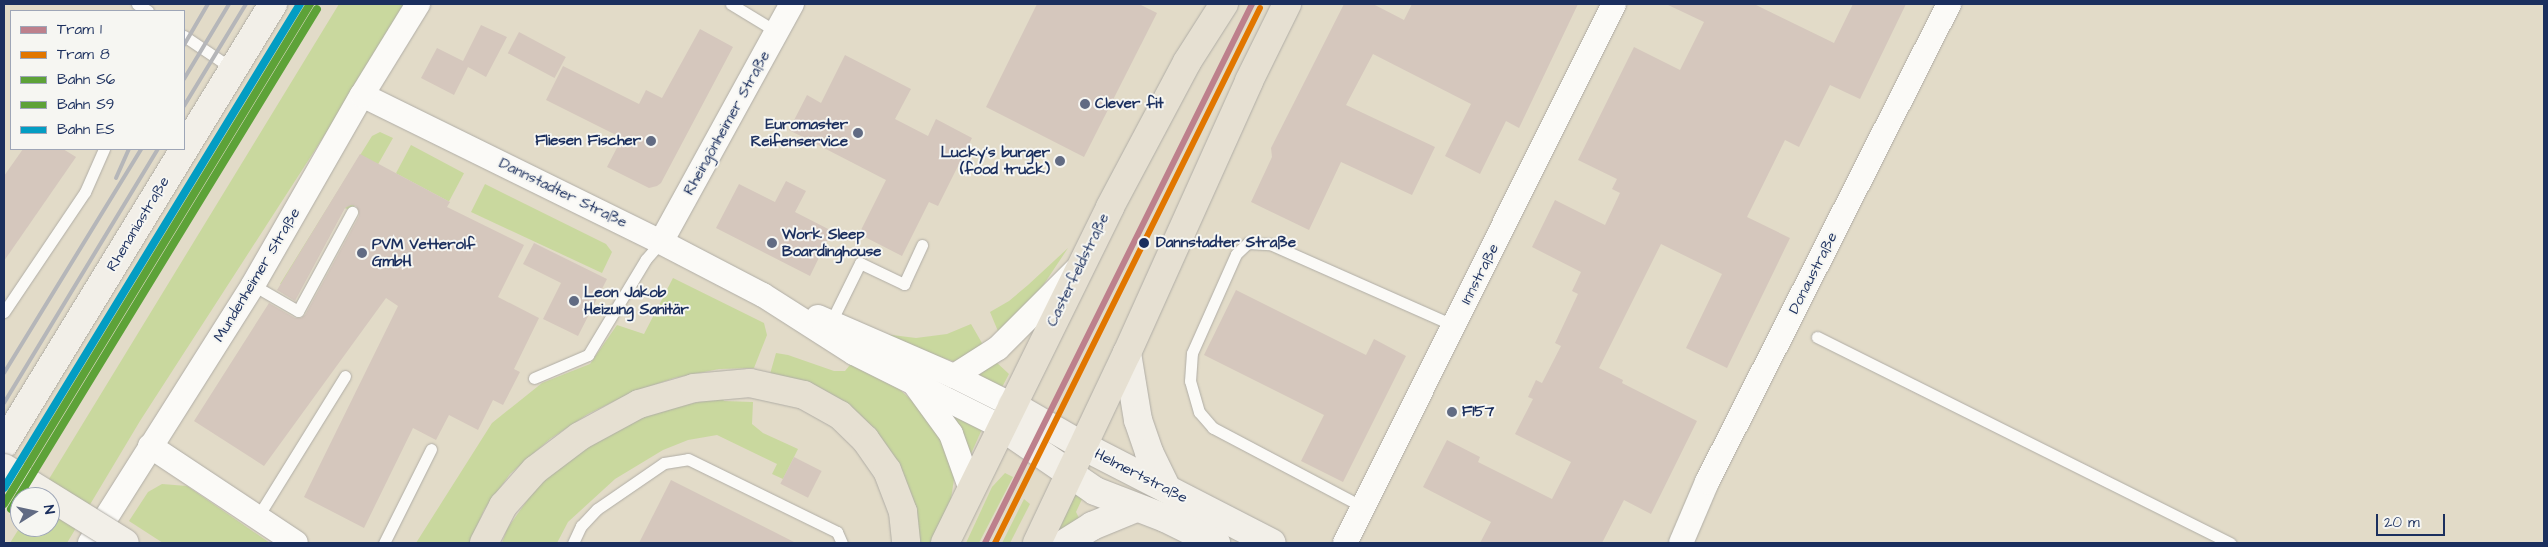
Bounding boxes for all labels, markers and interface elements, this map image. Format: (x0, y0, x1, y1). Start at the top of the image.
legend (10, 10, 185, 150)
text: Tram 1 (57, 19, 102, 40)
text: Tram 8 (57, 44, 110, 65)
street label: Rheingönheimer Straße (680, 48, 774, 198)
text: Bahn S6 (57, 69, 115, 90)
text: Bahn S9 (57, 94, 114, 115)
place label: Clever fit (1095, 95, 1164, 113)
marker: Clever fit (1079, 98, 1091, 110)
place label: Euromaster Reifenservice (751, 115, 848, 150)
text: Bahn ES (57, 119, 115, 140)
marker: Euromaster Reifenservice (852, 127, 864, 139)
place label: Fliesen Fischer (535, 132, 641, 150)
marker: Fliesen Fischer (645, 135, 657, 147)
place label: Lucky's burger (food truck) (941, 143, 1050, 178)
street label: Dannstadter Straße (496, 154, 630, 232)
marker: Lucky's burger (food truck) (1054, 155, 1066, 167)
street label: Rhenaniastraße (103, 173, 173, 275)
street label: Mundenheimer Straße (210, 205, 304, 345)
street label: Casterfeldstraße (1043, 211, 1113, 329)
place label: Work Sleep Boardinghouse (782, 225, 881, 260)
street label: Donaustraße (1785, 229, 1841, 317)
marker: Dannstadter Straße (1135, 234, 1153, 252)
place label: Dannstadter Straße (1156, 234, 1296, 252)
place label: PVM Vetterolf GmbH (372, 235, 475, 270)
marker: Work Sleep Boardinghouse (766, 237, 778, 249)
street label: Innstraße (1457, 241, 1503, 307)
marker: PVM Vetterolf GmbH (356, 247, 368, 259)
place label: Leon Jakob Heizung Sanitär (584, 283, 689, 318)
marker: Leon Jakob Heizung Sanitär (568, 295, 580, 307)
place label: F157 (1462, 403, 1494, 421)
marker: F157 (1446, 406, 1458, 418)
street label: Helmertstraße (1091, 445, 1191, 507)
north arrow (10, 487, 60, 537)
text: N (38, 504, 59, 516)
scale bar (2378, 504, 2447, 536)
text: 20 m (2384, 512, 2420, 533)

